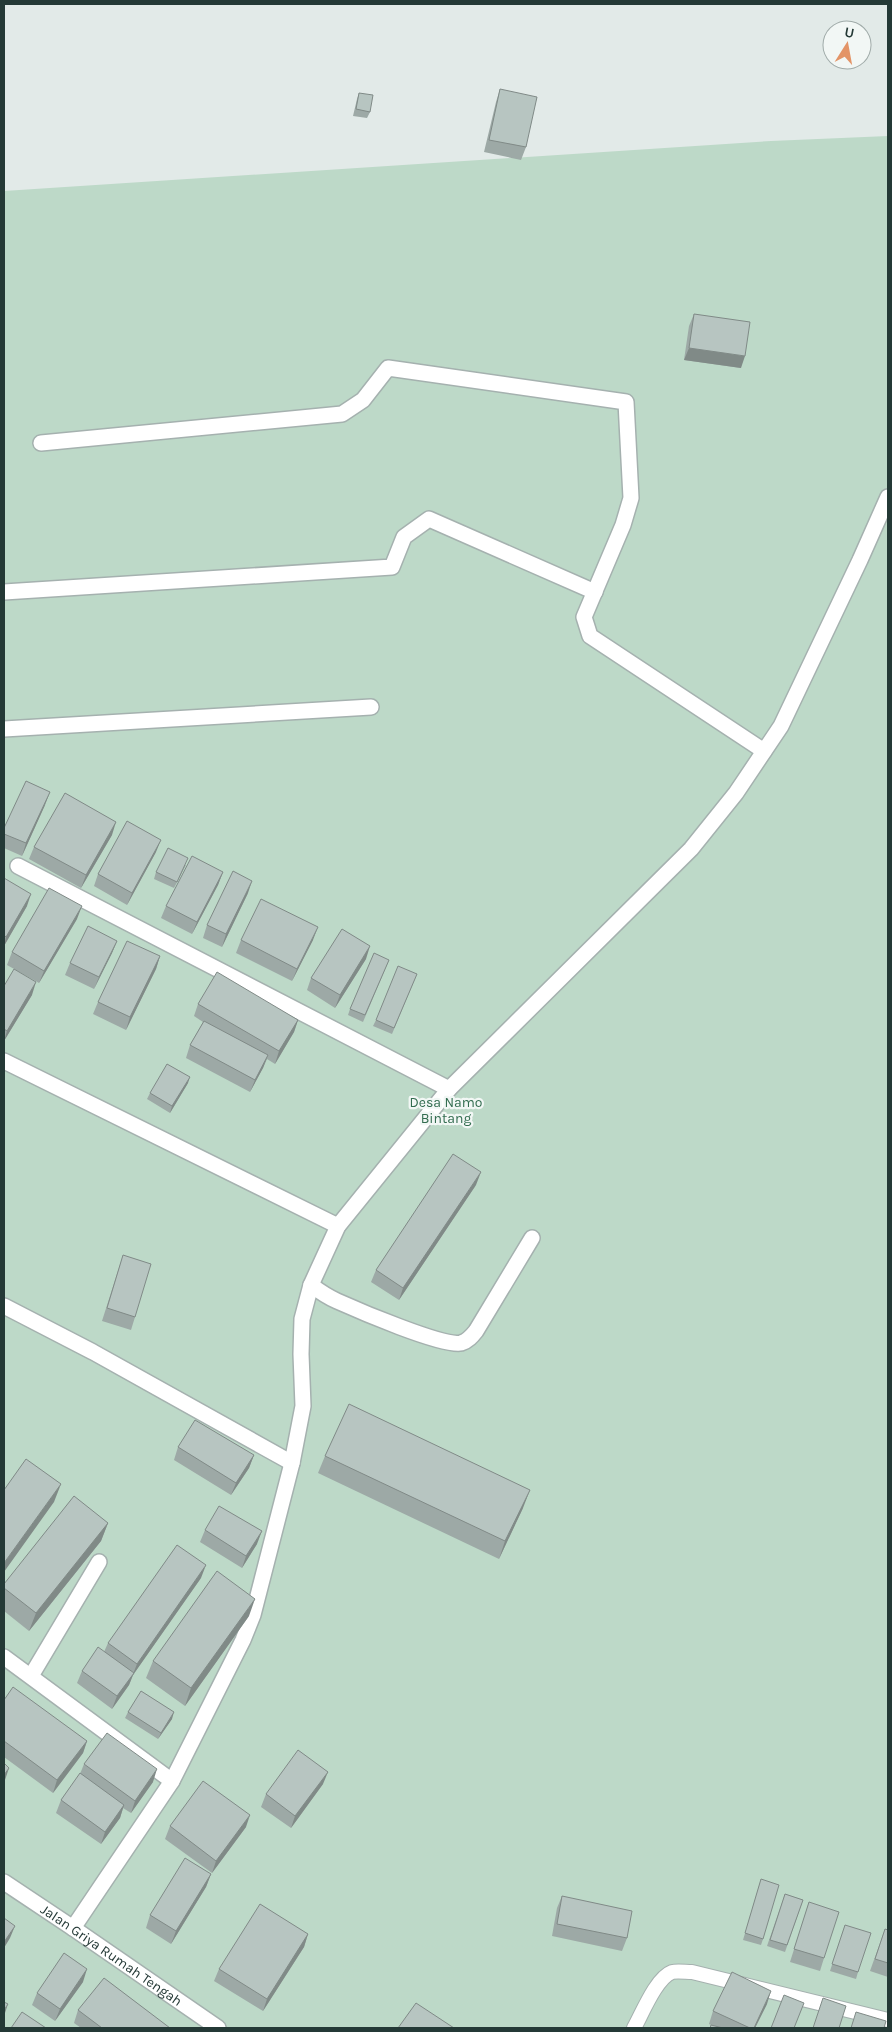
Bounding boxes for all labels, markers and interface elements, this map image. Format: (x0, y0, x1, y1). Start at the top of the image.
north arrow (822, 20, 872, 70)
text: U (843, 23, 856, 42)
park label: Desa Namo Bintang (410, 1094, 482, 1127)
street label: Jalan Griya Rumah Tengah (37, 1901, 185, 2010)

